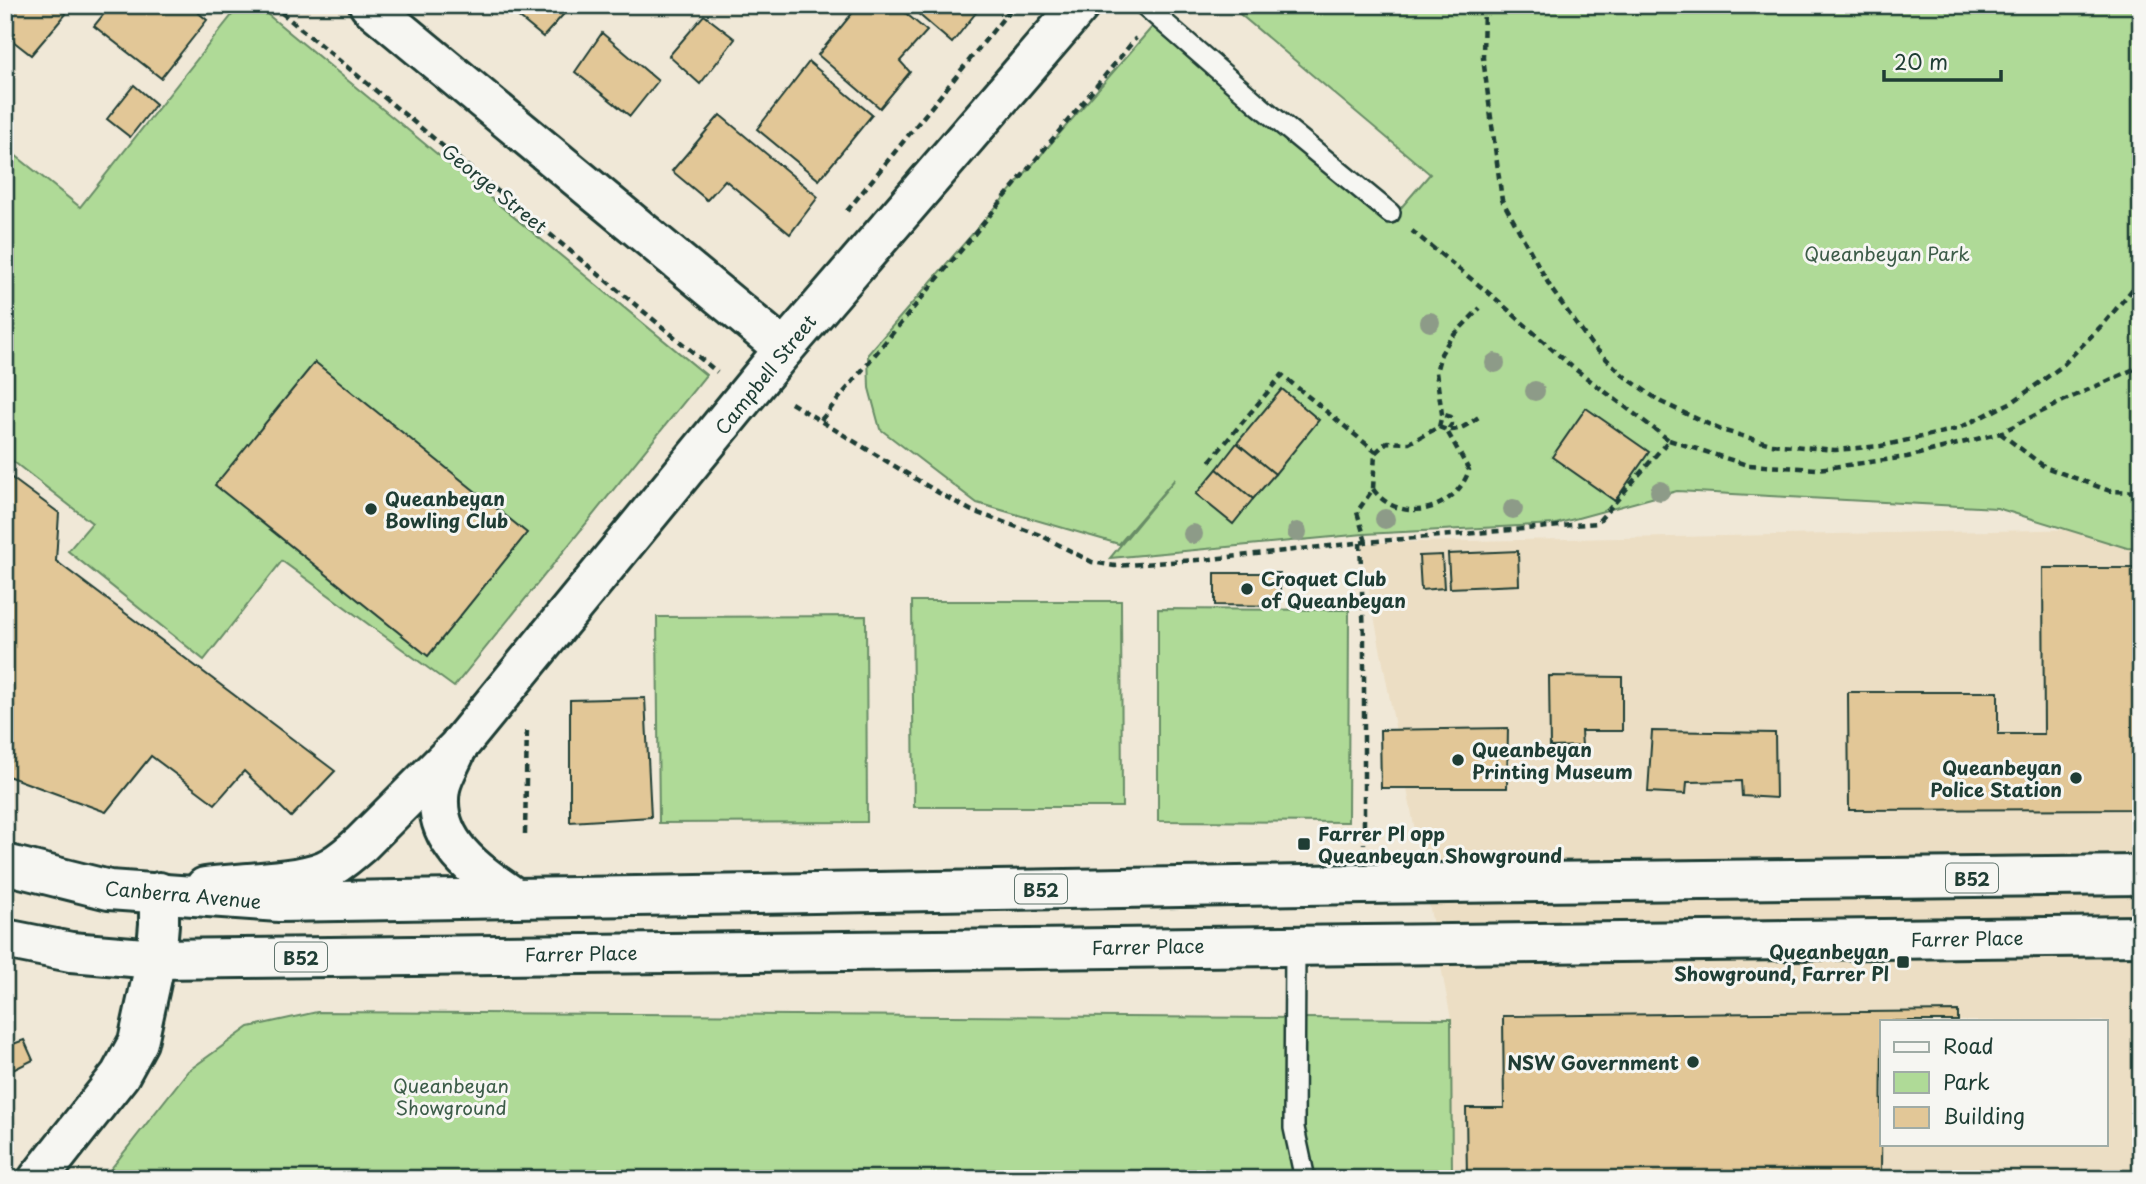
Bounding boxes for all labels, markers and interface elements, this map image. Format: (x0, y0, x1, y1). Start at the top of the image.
scale bar (1884, 38, 2001, 82)
text: 20 m (1894, 45, 1948, 77)
street label: George Street (436, 137, 554, 240)
park label: Queanbeyan Park (1804, 239, 1970, 267)
street label: Campbell Street (708, 308, 823, 440)
place label: Queanbeyan Bowling Club (385, 484, 508, 534)
marker: Queanbeyan Bowling Club (363, 501, 379, 517)
place label: Croquet Club of Queanbeyan (1261, 564, 1406, 614)
marker: Croquet Club of Queanbeyan (1239, 581, 1255, 597)
place label: Queanbeyan Printing Museum (1472, 735, 1633, 785)
marker: Queanbeyan Printing Museum (1450, 752, 1466, 768)
place label: Queanbeyan Police Station (1930, 753, 2062, 803)
marker: Queanbeyan Police Station (2068, 770, 2084, 786)
place label: Farrer Pl opp Queanbeyan Showground (1318, 819, 1562, 869)
marker: Farrer Pl opp Queanbeyan Showground (1296, 836, 1312, 852)
road number: B52 (1946, 864, 1998, 892)
street label: Canberra Avenue (104, 873, 262, 915)
road number: B52 (1015, 874, 1067, 904)
street label: Farrer Place (1910, 923, 2024, 953)
street label: Farrer Place (1091, 931, 1205, 961)
place label: Queanbeyan Showground, Farrer Pl (1674, 937, 1889, 987)
street label: Farrer Place (524, 938, 638, 968)
road number: B52 (275, 942, 327, 972)
marker: Queanbeyan Showground, Farrer Pl (1895, 954, 1911, 970)
legend (1880, 1020, 2108, 1146)
text: Road (1943, 1029, 1994, 1061)
place label: NSW Government (1507, 1048, 1679, 1076)
marker: NSW Government (1685, 1054, 1701, 1070)
text: Park (1943, 1065, 1990, 1097)
park label: Queanbeyan Showground (393, 1071, 509, 1121)
text: Building (1943, 1099, 2025, 1131)

